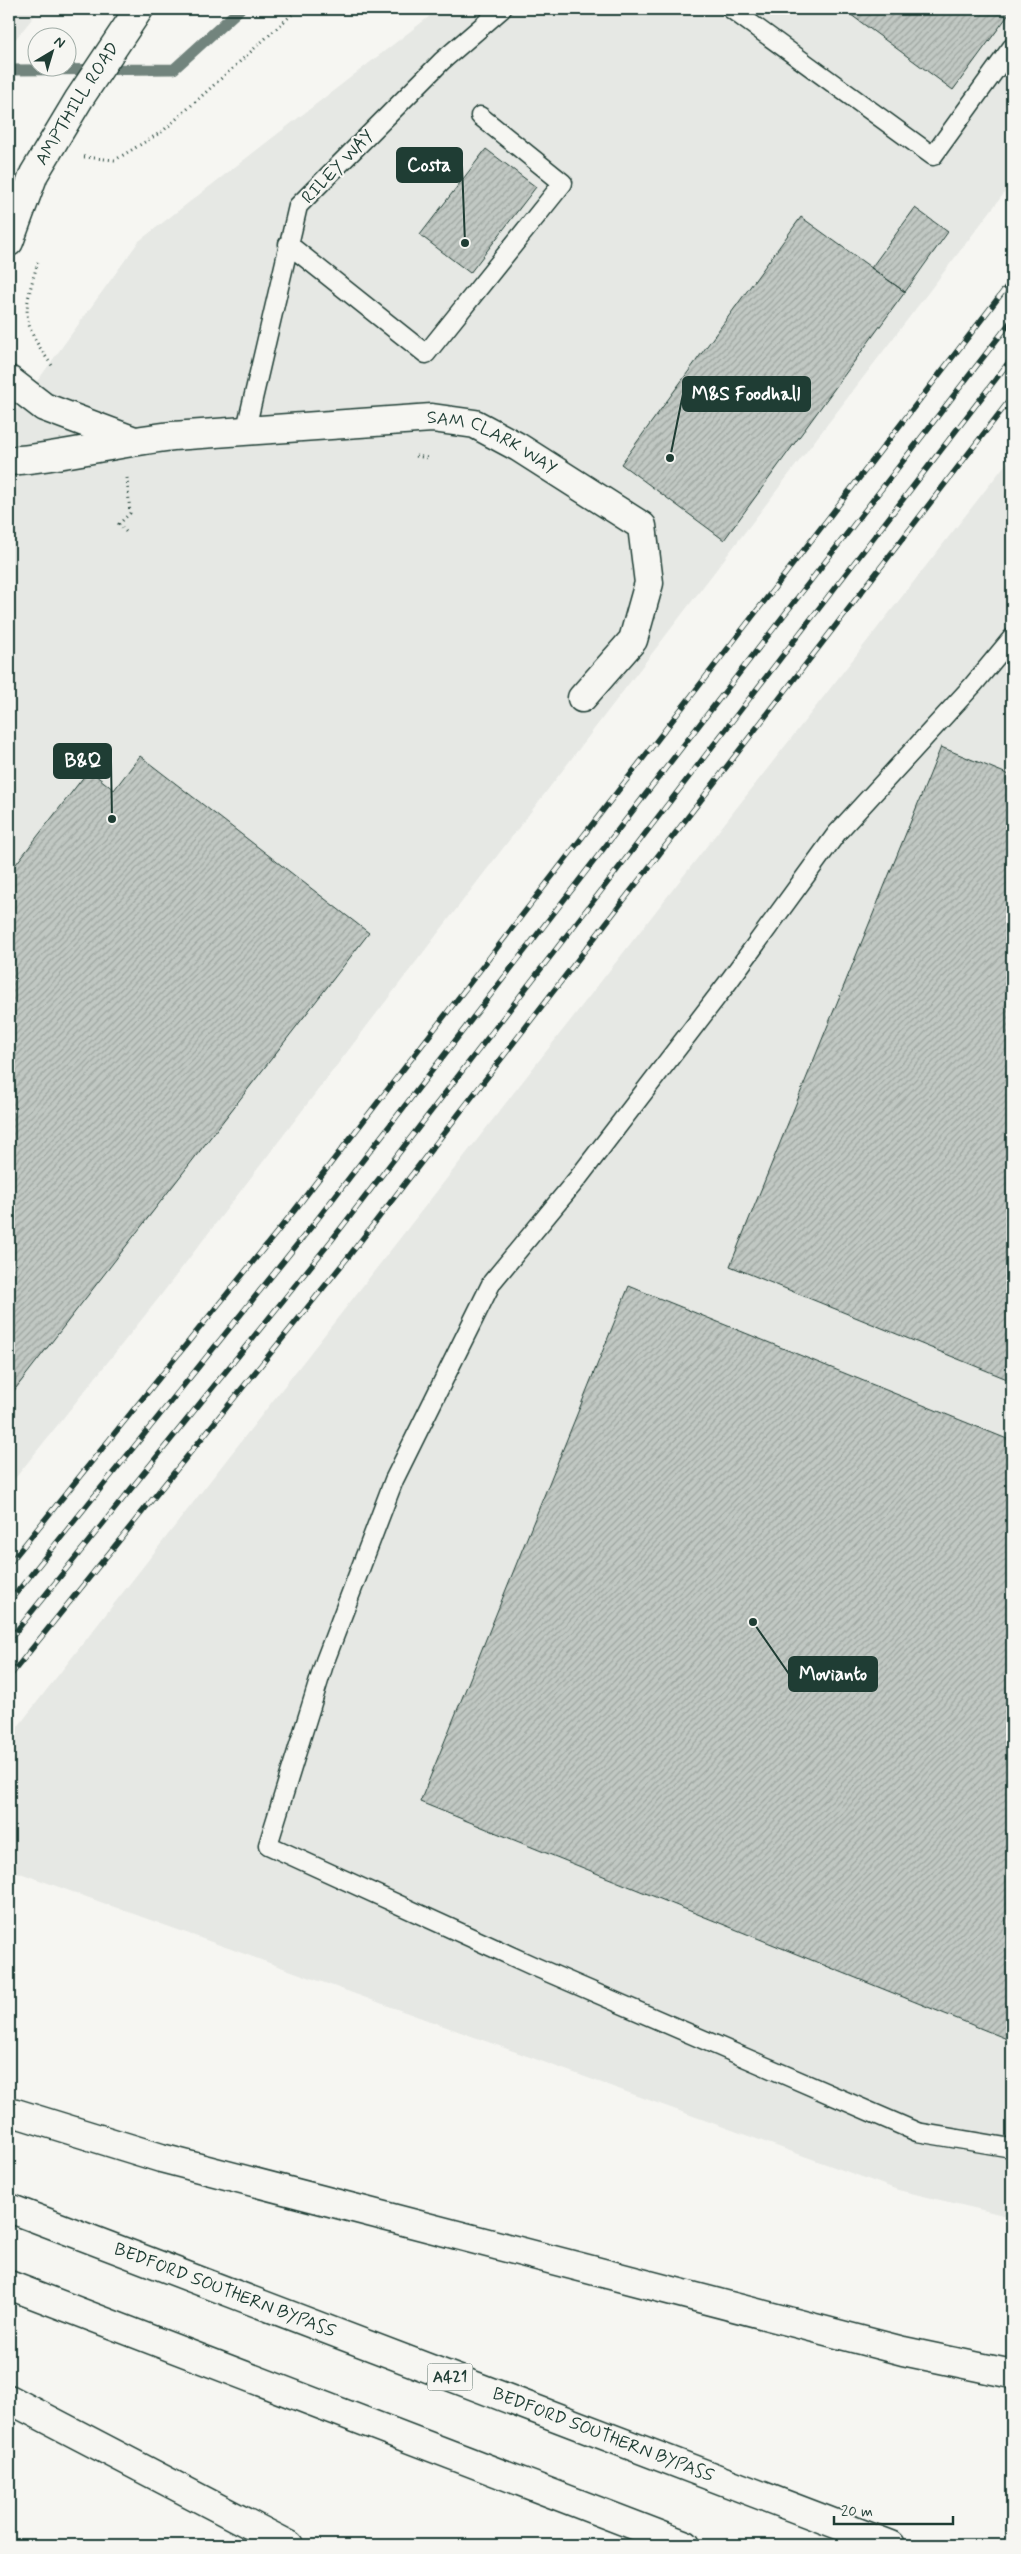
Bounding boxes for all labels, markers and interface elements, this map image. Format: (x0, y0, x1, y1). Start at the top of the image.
north arrow (28, 28, 78, 78)
text: N (50, 33, 69, 53)
street label: AMPTHILL ROAD (30, 38, 125, 170)
street label: RILEY WAY (297, 125, 379, 209)
callout: Costa (397, 148, 462, 182)
text: Costa (407, 153, 451, 178)
callout: M&S Foodhall (683, 377, 810, 411)
text: M&S Foodhall (692, 382, 800, 407)
street label: SAM CLARK WAY (426, 406, 561, 481)
callout: B&Q (54, 744, 111, 778)
text: B&Q (65, 749, 101, 774)
callout: Movianto (789, 1657, 877, 1691)
text: Movianto (799, 1662, 867, 1687)
street label: BEDFORD SOUTHERN BYPASS (111, 2237, 339, 2344)
road number: A421 (428, 2364, 472, 2390)
street label: BEDFORD SOUTHERN BYPASS (489, 2382, 717, 2488)
scale bar (834, 2494, 952, 2526)
text: 20 m (841, 2502, 873, 2522)

